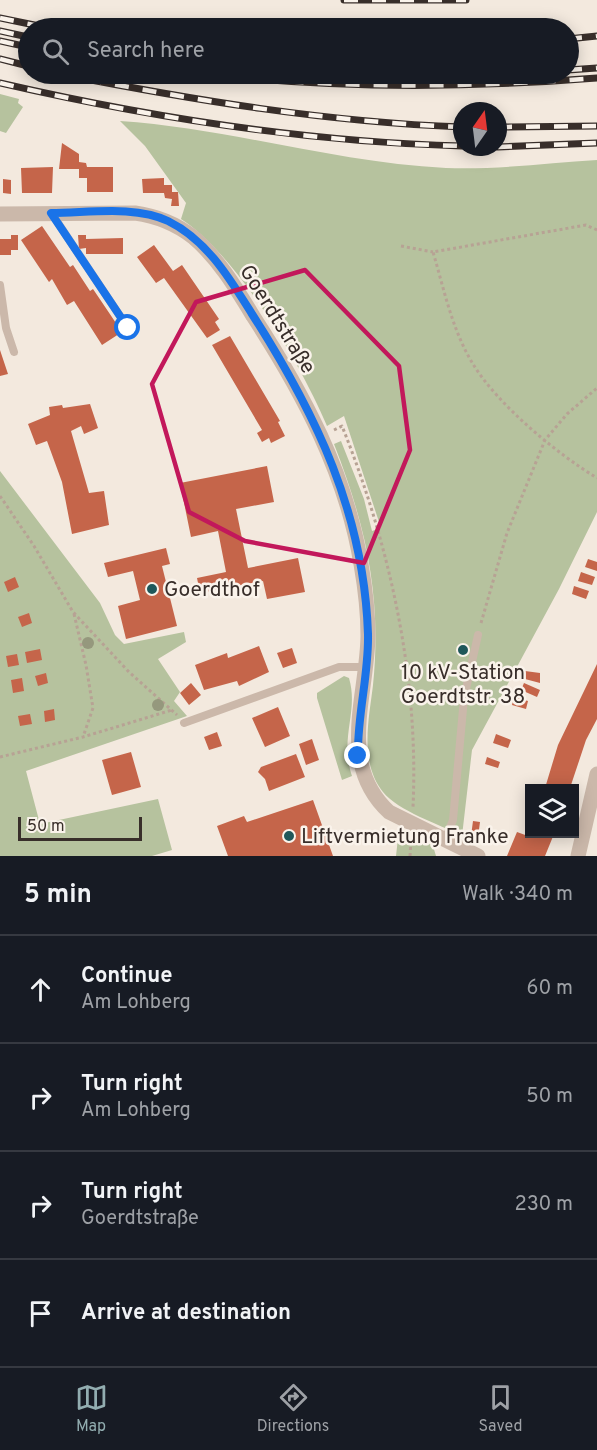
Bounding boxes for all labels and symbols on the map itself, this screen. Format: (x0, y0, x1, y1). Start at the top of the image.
north arrow (453, 102, 507, 156)
street label: Goerdtstraße (233, 260, 321, 379)
route start (114, 314, 140, 340)
place label: Goerdthof (164, 577, 260, 604)
marker: Goerdthof (145, 582, 159, 596)
marker: 10 kV-Station Goerdtstr. 38 (456, 643, 470, 657)
place label: 10 kV-Station Goerdtstr. 38 (401, 660, 525, 711)
route end (344, 742, 370, 768)
scale bar (18, 814, 142, 842)
place label: Liftvermietung Franke (301, 824, 508, 851)
marker: Liftvermietung Franke (282, 829, 296, 843)

